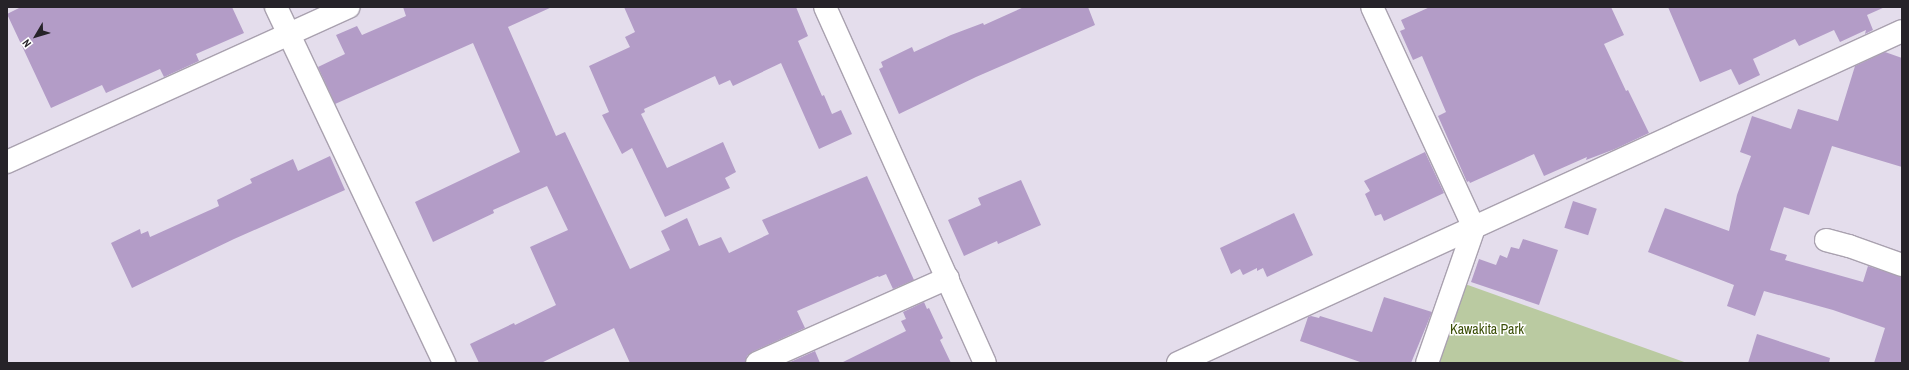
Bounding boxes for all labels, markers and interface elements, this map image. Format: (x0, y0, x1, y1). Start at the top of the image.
north arrow (16, 16, 56, 56)
text: N (19, 37, 34, 50)
park label: Kawakita Park (1450, 321, 1524, 337)

